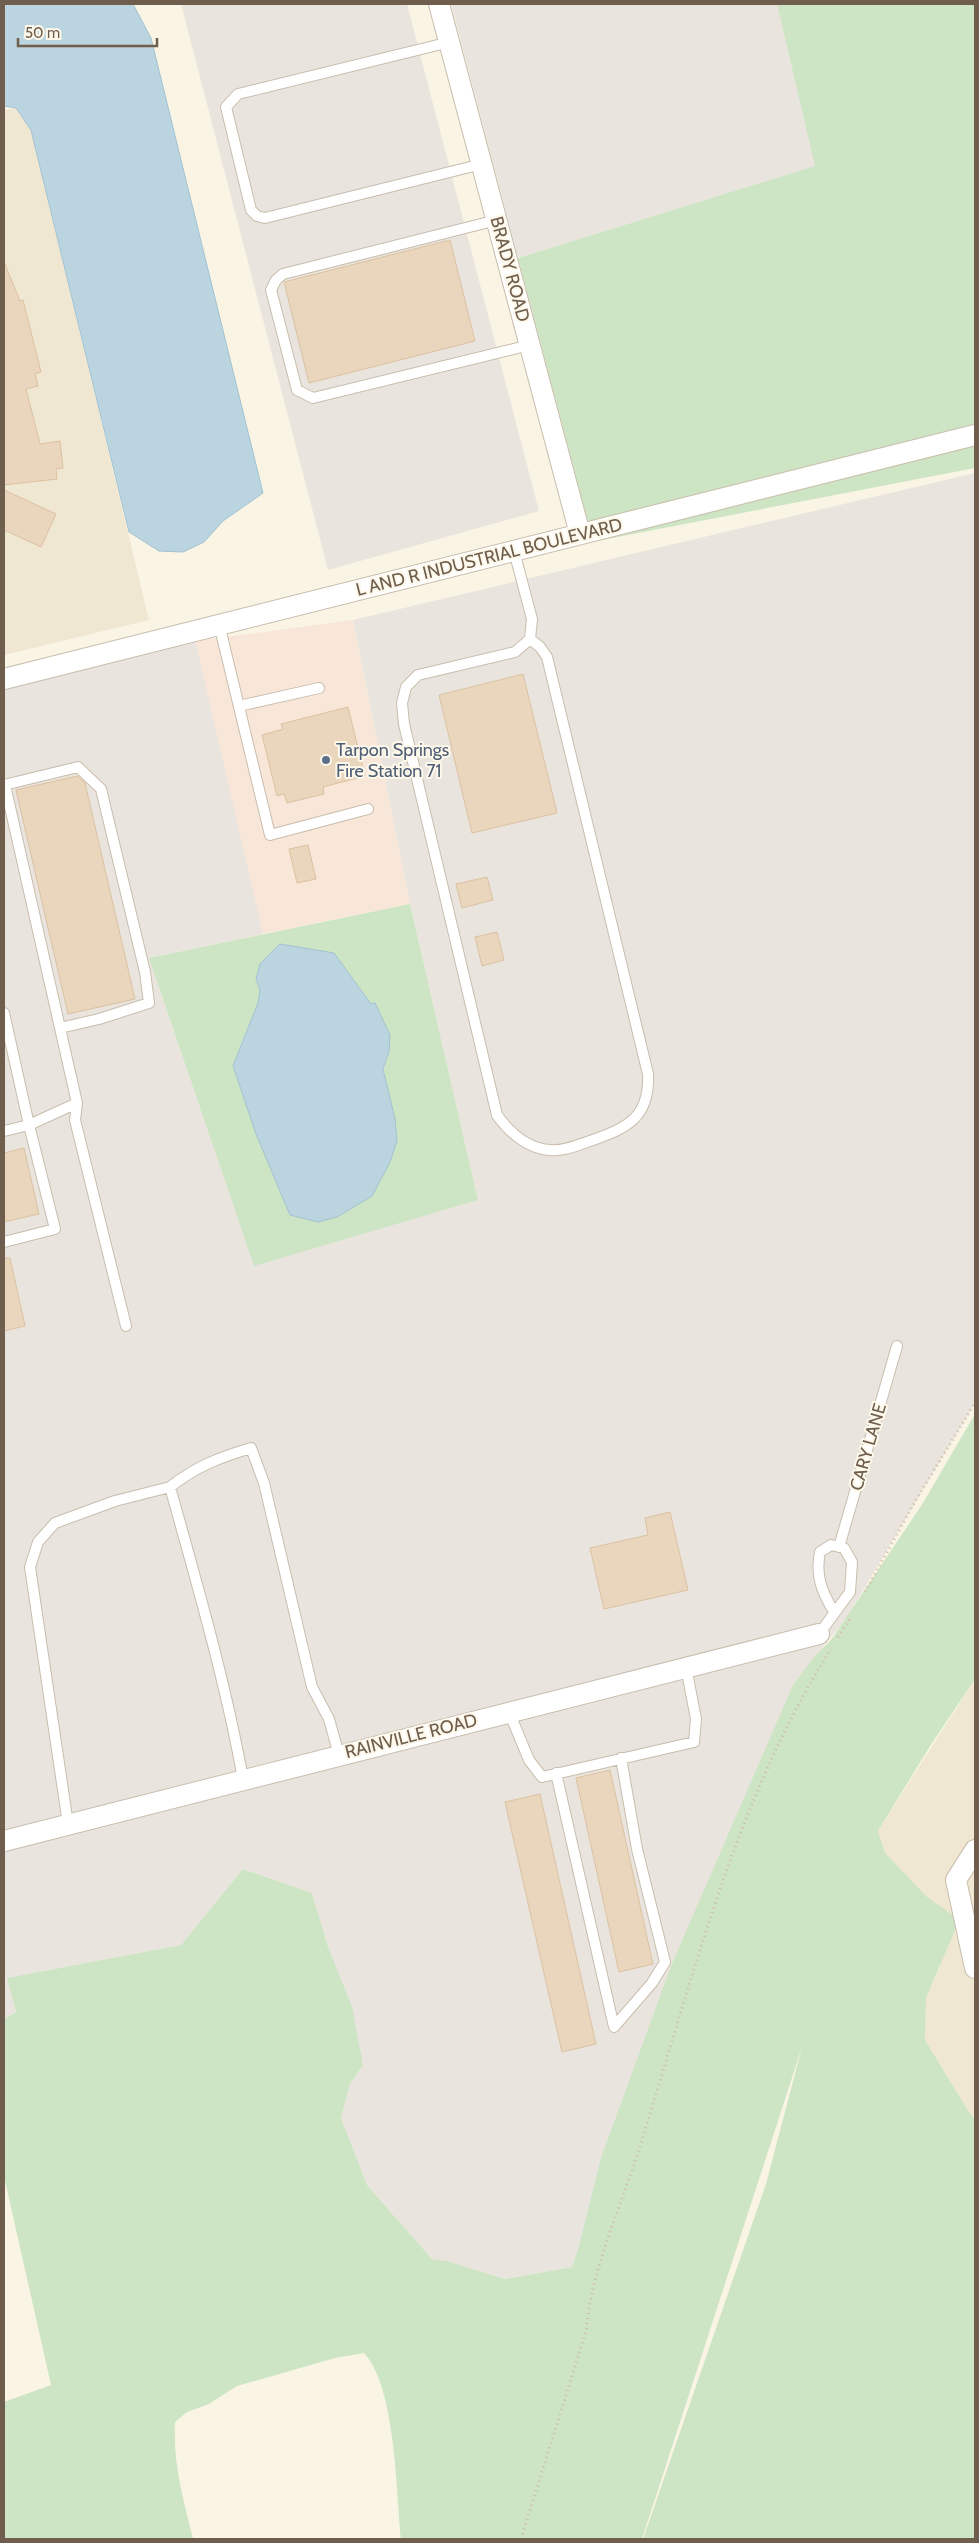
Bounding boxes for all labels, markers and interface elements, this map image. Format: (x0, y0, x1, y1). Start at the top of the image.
scale bar (18, 15, 156, 47)
text: 50 m (25, 24, 60, 42)
street label: BRADY ROAD (485, 214, 535, 324)
street label: L AND R INDUSTRIAL BOULEVARD (354, 513, 624, 601)
place label: Tarpon Springs Fire Station 71 (336, 739, 449, 782)
marker: Tarpon Springs Fire Station 71 (320, 754, 332, 766)
street label: CARY LANE (845, 1401, 891, 1493)
street label: RAINVILLE ROAD (343, 1709, 479, 1763)

